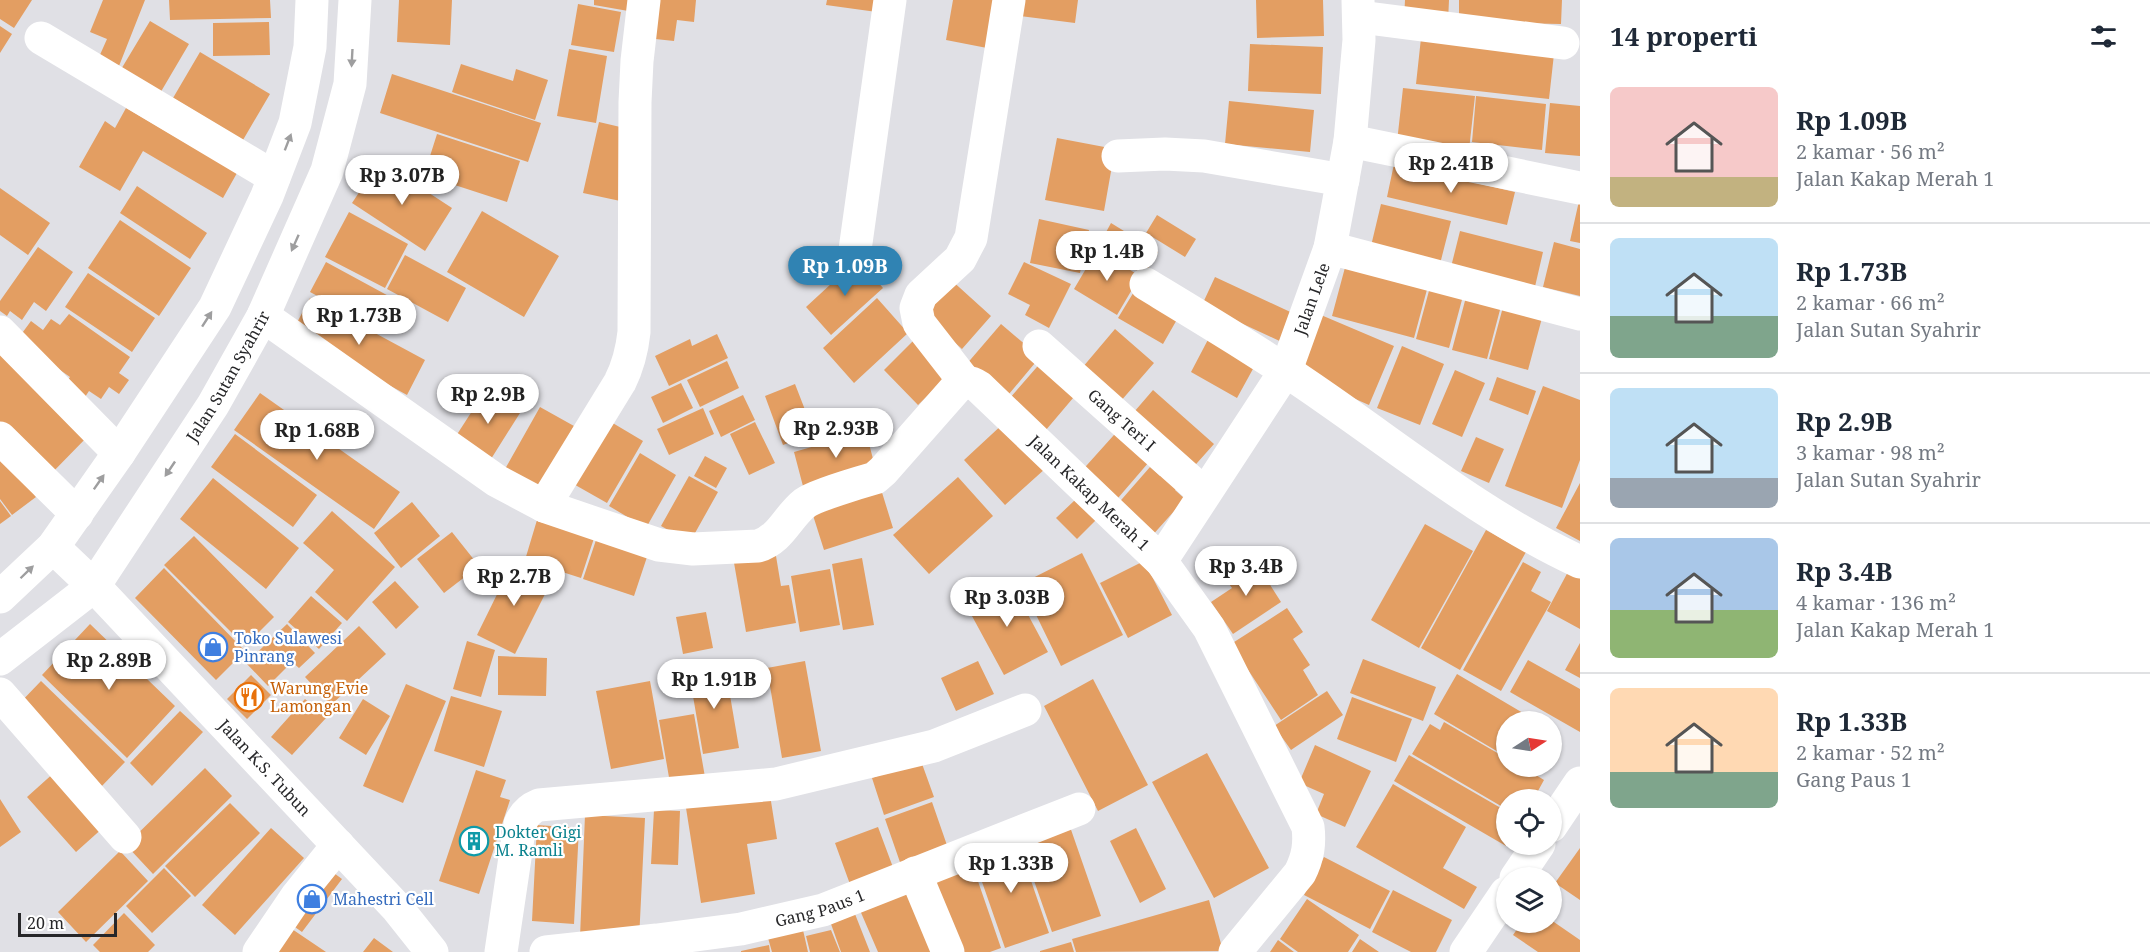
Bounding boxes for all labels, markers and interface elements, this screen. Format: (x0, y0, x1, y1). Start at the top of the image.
text: 14 properti (1610, 18, 1757, 54)
icon: filters (2087, 20, 2120, 53)
one-way arrow (347, 49, 356, 68)
text: Rp 1.09B (1796, 102, 1907, 138)
icon: home (1658, 111, 1730, 183)
one-way arrow (284, 133, 293, 151)
text: 2 kamar · 56 m² (1796, 138, 1945, 165)
pin: Rp 2.41B (1389, 143, 1513, 194)
text: Rp 2.41B (1408, 149, 1494, 176)
pin: Rp 3.07B (340, 155, 464, 206)
text: Rp 3.07B (359, 161, 445, 188)
text: Jalan Kakap Merah 1 (1796, 165, 1994, 192)
pin: Rp 1.4B (1052, 231, 1162, 282)
one-way arrow (290, 235, 300, 253)
text: Rp 1.4B (1070, 237, 1144, 264)
pin: Rp 1.09B (783, 246, 907, 297)
text: Rp 1.09B (802, 252, 888, 279)
text: Rp 1.73B (1796, 253, 1907, 289)
street label: Jalan Lele (1288, 260, 1335, 339)
icon: home (1658, 262, 1730, 334)
text: 2 kamar · 66 m² (1796, 289, 1945, 316)
pin: Rp 1.73B (297, 295, 421, 346)
text: Rp 1.73B (316, 301, 402, 328)
street label: Jalan Sutan Syahrir (180, 307, 275, 447)
one-way arrow (201, 311, 212, 327)
text: Jalan Sutan Syahrir (1796, 316, 1981, 343)
pin: Rp 2.9B (433, 374, 543, 425)
text: Rp 2.9B (451, 380, 525, 407)
street label: Gang Teri I (1083, 384, 1161, 456)
text: Rp 2.9B (1796, 403, 1893, 439)
pin: Rp 2.93B (774, 408, 898, 459)
pin: Rp 1.68B (255, 410, 379, 461)
icon: home (1658, 412, 1730, 484)
text: Rp 2.93B (793, 414, 879, 441)
text: Rp 1.68B (274, 416, 360, 443)
street label: Jalan Kakap Merah 1 (1024, 429, 1155, 556)
text: 3 kamar · 98 m² (1796, 439, 1945, 466)
one-way arrow (165, 461, 176, 477)
text: Jalan Sutan Syahrir (1796, 466, 1981, 493)
one-way arrow (93, 474, 105, 490)
pin: Rp 3.4B (1191, 546, 1301, 597)
text: Rp 3.4B (1209, 552, 1283, 579)
text: Rp 3.4B (1796, 553, 1893, 589)
pin: Rp 2.7B (459, 556, 569, 607)
text: Rp 2.7B (477, 562, 551, 589)
icon: home (1658, 562, 1730, 634)
one-way arrow (19, 566, 33, 580)
pin: Rp 3.03B (945, 577, 1069, 628)
text: Rp 3.03B (964, 583, 1050, 610)
text: 4 kamar · 136 m² (1796, 589, 1956, 616)
text: Jalan Kakap Merah 1 (1796, 616, 1994, 643)
place label: Toko Sulawesi Pinrang (234, 627, 342, 667)
shop icon: Toko Sulawesi Pinrang (197, 631, 229, 663)
pin: Rp 2.89B (47, 640, 171, 691)
text: Rp 2.89B (66, 646, 152, 673)
pin: Rp 1.91B (652, 659, 776, 710)
text: Rp 1.91B (671, 665, 757, 692)
place label: Warung Evie Lamongan (270, 677, 368, 717)
restaurant icon: Warung Evie Lamongan (233, 681, 265, 713)
text: Rp 1.33B (1796, 703, 1907, 739)
north arrow (1496, 711, 1562, 777)
map controls (1496, 711, 1562, 933)
icon: home (1658, 712, 1730, 784)
street label: Jalan K.S. Tubun (213, 714, 316, 821)
text: 2 kamar · 52 m² (1796, 739, 1945, 766)
text: Gang Paus 1 (1796, 766, 1912, 793)
button: locate (1496, 789, 1562, 855)
place label: Dokter Gigi M. Ramli (495, 821, 581, 861)
building icon: Dokter Gigi M. Ramli (458, 825, 490, 857)
pin: Rp 1.33B (949, 843, 1073, 894)
text: Rp 1.33B (968, 849, 1054, 876)
button: layers (1496, 867, 1562, 933)
shop icon: Mahestri Cell (296, 883, 328, 915)
street label: Gang Paus 1 (773, 884, 868, 932)
place label: Mahestri Cell (333, 888, 434, 910)
scale bar (18, 910, 117, 938)
text: 20 m (27, 912, 64, 934)

